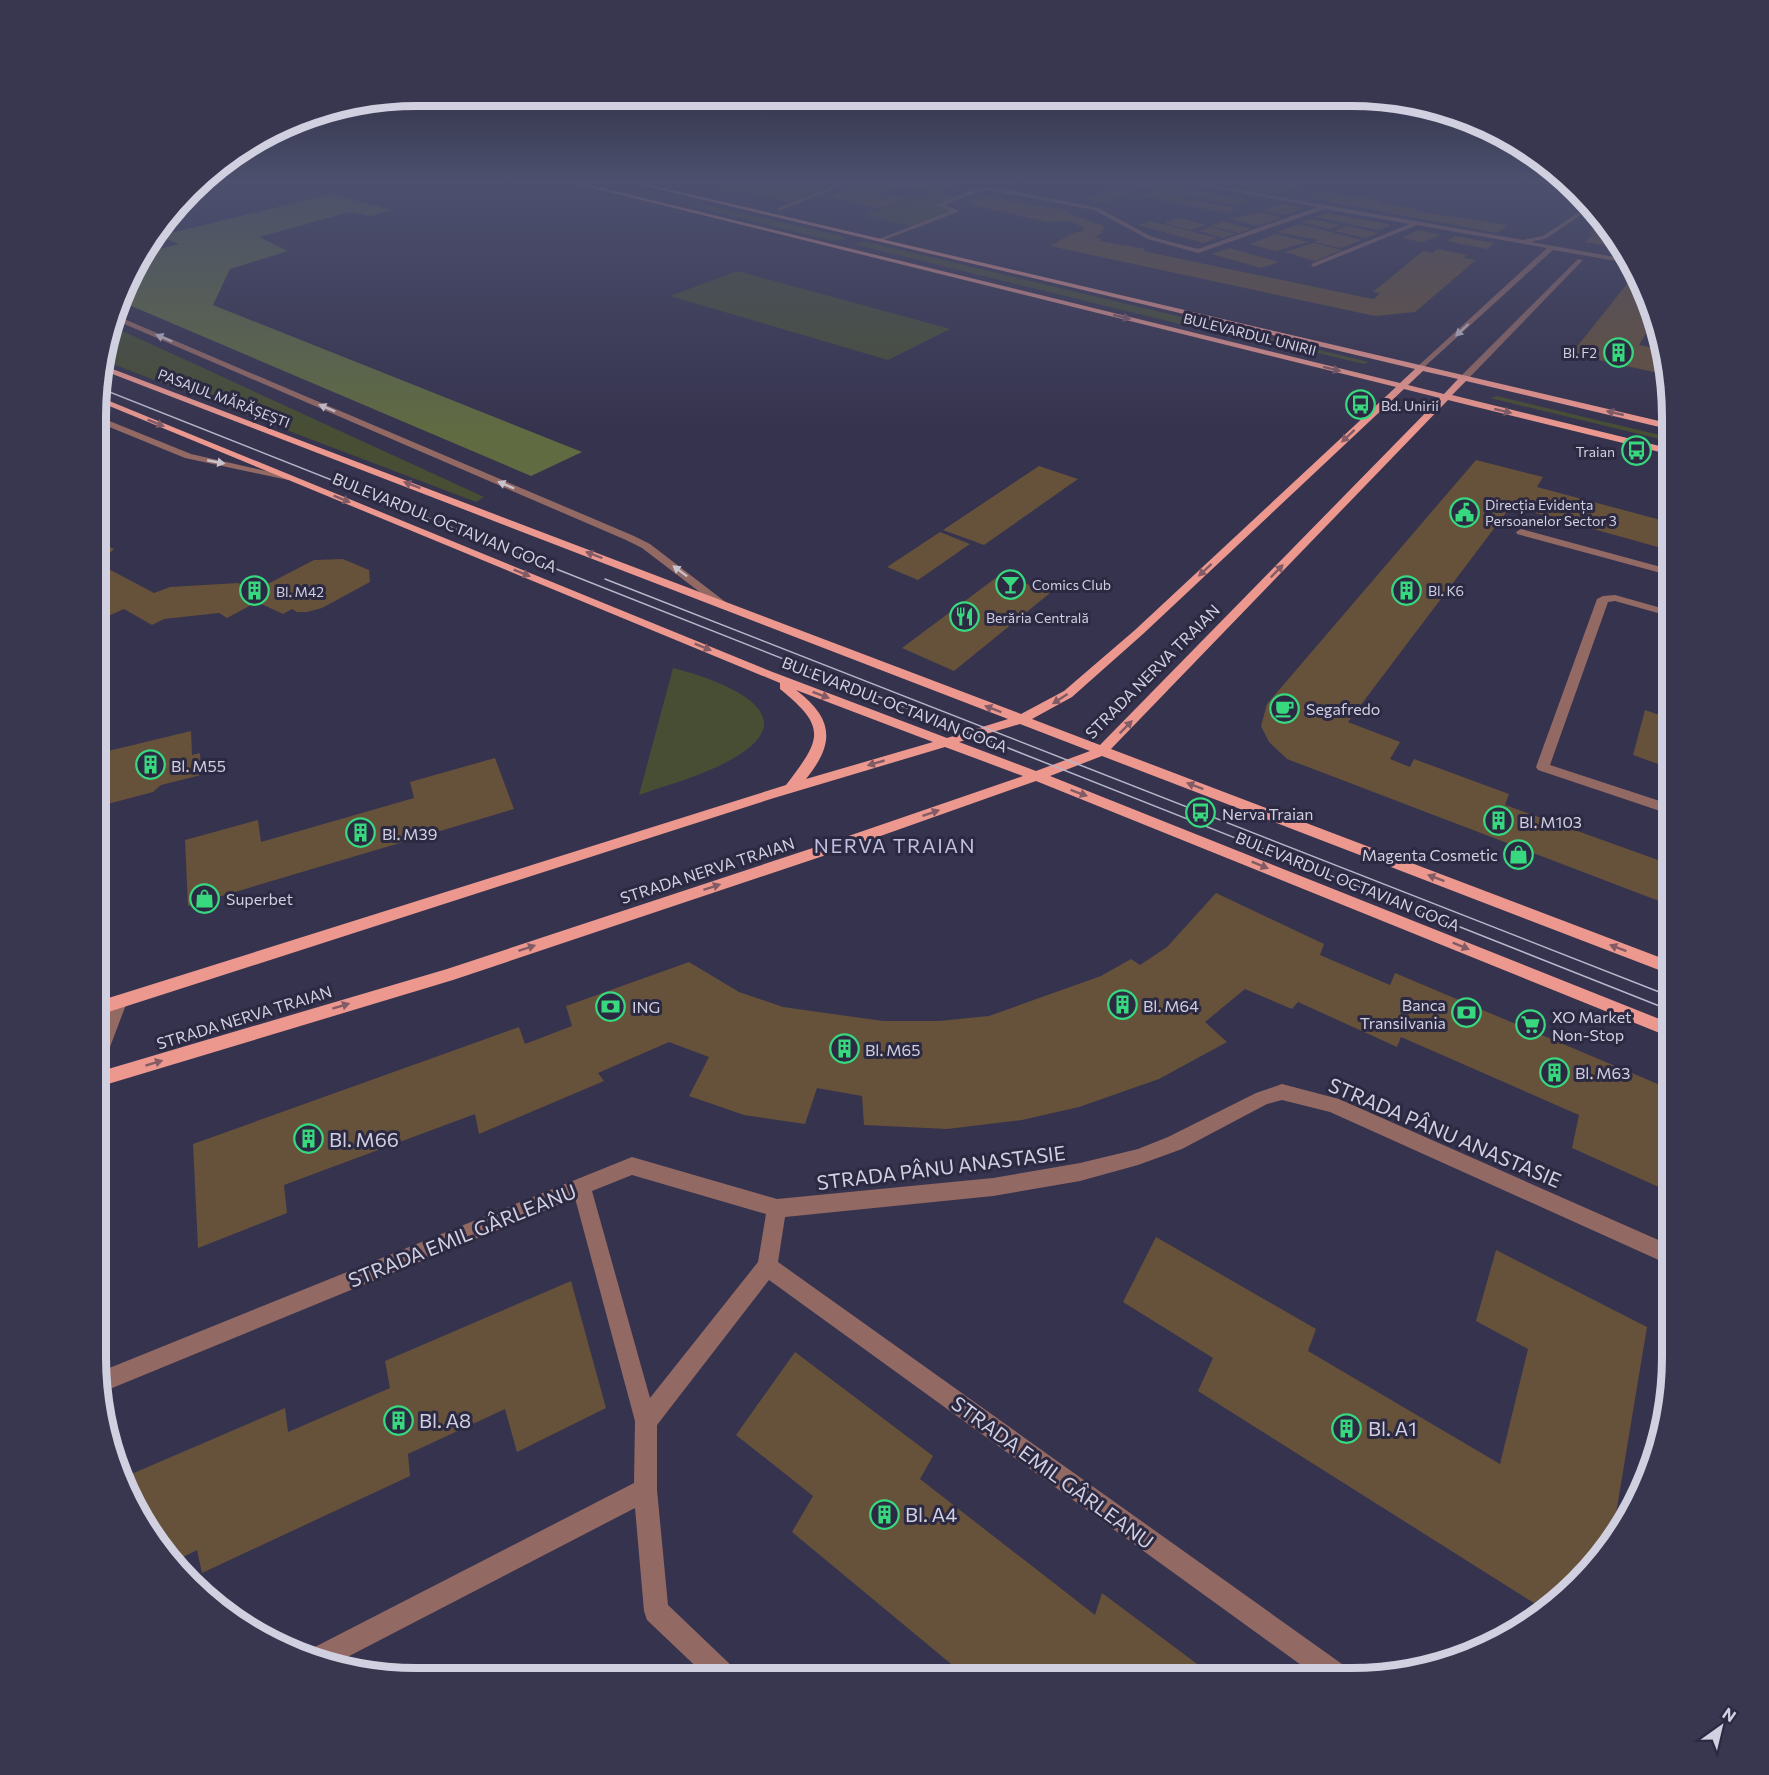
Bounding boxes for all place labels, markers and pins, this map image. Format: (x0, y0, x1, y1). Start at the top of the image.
building icon: Bl. F2 (1602, 336, 1634, 368)
place label: Bl. F2 (1563, 344, 1597, 361)
bus stop icon: Bd. Unirii (1344, 389, 1376, 421)
place label: Bd. Unirii (1381, 397, 1439, 414)
bus stop icon: Traian (1620, 435, 1652, 467)
place label: Traian (1575, 443, 1615, 460)
public building icon: Direcția Evidența Persoanelor Sector 3 (1448, 496, 1480, 528)
place label: Direcția Evidența Persoanelor Sector 3 (1485, 496, 1617, 529)
bar icon: Comics Club (995, 568, 1027, 600)
building icon: Bl. K6 (1391, 574, 1423, 606)
building icon: Bl. M42 (239, 575, 271, 607)
place label: Comics Club (1032, 576, 1111, 593)
place label: Bl. K6 (1428, 582, 1464, 599)
place label: Bl. M42 (276, 583, 324, 600)
restaurant icon: Berăria Centrală (949, 601, 981, 633)
place label: Berăria Centrală (986, 609, 1089, 626)
cafe icon: Segafredo (1269, 692, 1301, 724)
place label: Segafredo (1306, 699, 1380, 718)
building icon: Bl. M55 (134, 749, 166, 781)
place label: Bl. M55 (171, 756, 226, 775)
bus stop icon: Nerva Traian (1185, 797, 1217, 829)
place label: Nerva Traian (1222, 804, 1314, 823)
building icon: Bl. M103 (1482, 805, 1514, 837)
place label: Bl. M103 (1519, 812, 1582, 831)
building icon: Bl. M39 (345, 817, 377, 849)
place label: Bl. M39 (382, 824, 437, 843)
shop icon: Magenta Cosmetic (1503, 838, 1535, 870)
place label: Magenta Cosmetic (1362, 845, 1498, 864)
shop icon: Superbet (189, 882, 221, 914)
place label: Superbet (226, 889, 293, 908)
building icon: Bl. M64 (1106, 989, 1138, 1021)
bank icon: ING (595, 990, 627, 1022)
place label: Banca Transilvania (1360, 995, 1446, 1032)
place label: Bl. M64 (1143, 996, 1199, 1015)
place label: ING (632, 997, 660, 1016)
bank icon: Banca Transilvania (1451, 997, 1483, 1029)
place label: XO Market Non-Stop (1552, 1007, 1632, 1044)
supermarket icon: XO Market Non-Stop (1515, 1009, 1547, 1041)
building icon: Bl. M65 (828, 1033, 860, 1065)
place label: Bl. M65 (865, 1040, 920, 1059)
building icon: Bl. M63 (1538, 1056, 1570, 1088)
place label: Bl. M63 (1575, 1063, 1630, 1082)
building icon: Bl. M66 (292, 1123, 324, 1155)
place label: Bl. M66 (329, 1127, 399, 1151)
building icon: Bl. A8 (382, 1404, 414, 1436)
place label: Bl. A8 (419, 1408, 471, 1432)
building icon: Bl. A1 (1331, 1412, 1363, 1444)
place label: Bl. A1 (1368, 1416, 1417, 1440)
building icon: Bl. A4 (868, 1498, 900, 1530)
place label: Bl. A4 (905, 1502, 957, 1526)

